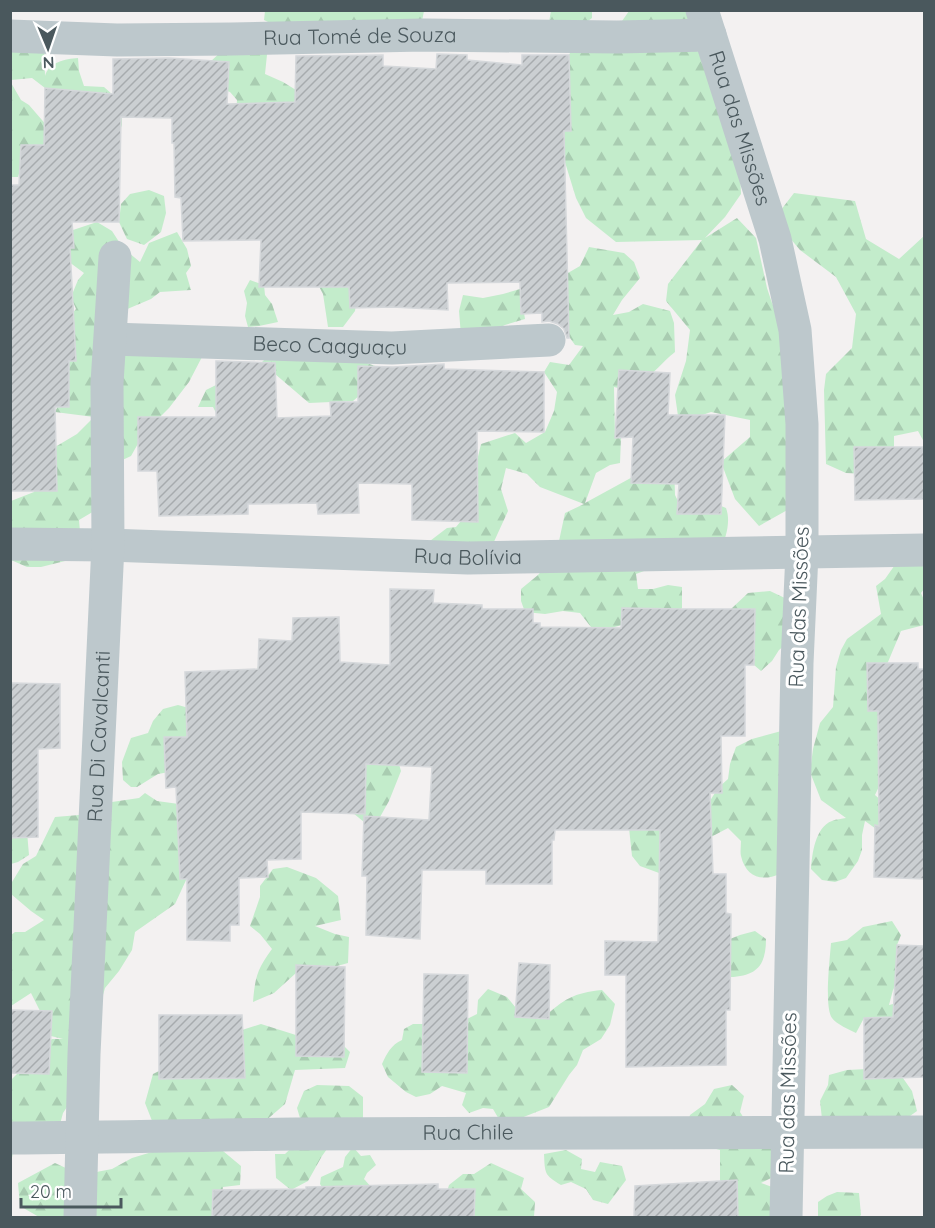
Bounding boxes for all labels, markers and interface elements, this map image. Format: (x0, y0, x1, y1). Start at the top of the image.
north arrow (18, 18, 78, 78)
street label: Rua Tomé de Souza (263, 21, 457, 50)
street label: Rua das Missões (704, 47, 778, 209)
text: N (42, 53, 55, 73)
street label: Beco Caaguaçu (252, 330, 408, 360)
street label: Rua das Missões (782, 526, 814, 688)
street label: Rua Bolívia (413, 542, 522, 570)
street label: Rua Di Cavalcanti (81, 650, 115, 823)
street label: Rua das Missões (773, 1012, 801, 1174)
street label: Rua Chile (422, 1118, 514, 1145)
scale bar (21, 1171, 122, 1209)
text: 20 m (30, 1180, 72, 1203)

